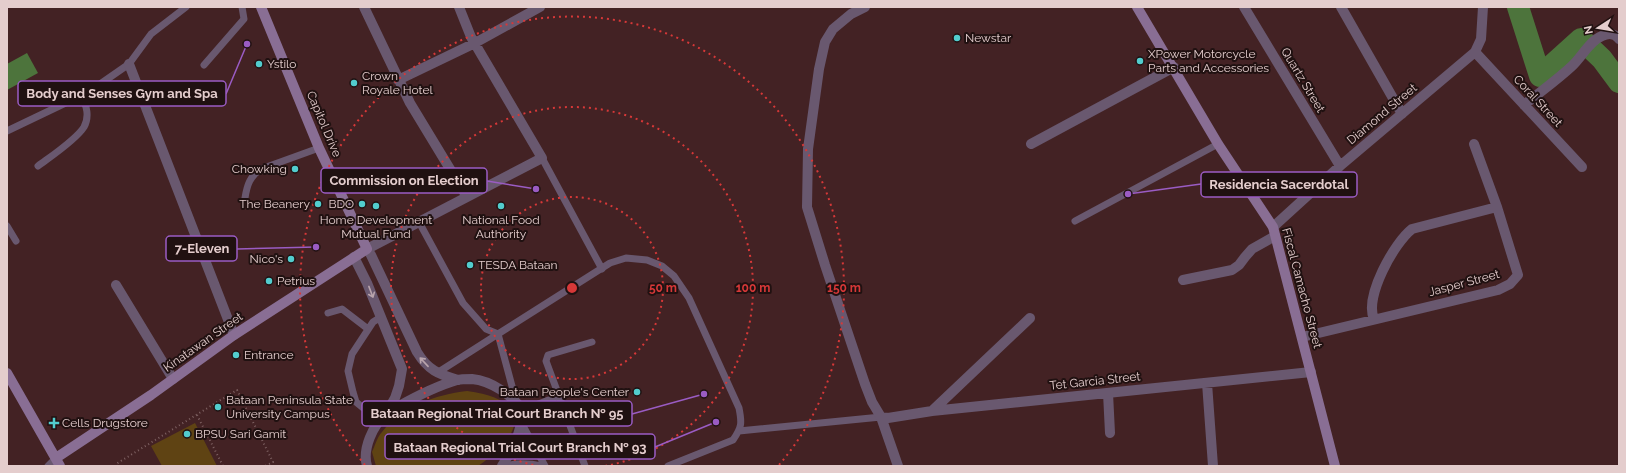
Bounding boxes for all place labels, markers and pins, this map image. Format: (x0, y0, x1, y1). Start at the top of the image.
place label: Newstar (965, 31, 1012, 45)
marker: Newstar (952, 33, 962, 43)
place label: XPower Motorcycle Parts and Accessories (1148, 47, 1269, 75)
marker: XPower Motorcycle Parts and Accessories (1135, 56, 1145, 66)
place label: Ystilo (267, 57, 297, 71)
marker: Ystilo (254, 59, 264, 69)
place label: Crown Royale Hotel (362, 69, 434, 97)
marker: Crown Royale Hotel (349, 78, 359, 88)
callout: Body and Senses Gym and Spa (18, 81, 226, 106)
place label: Chowking (232, 162, 287, 176)
marker: Chowking (290, 164, 300, 174)
callout: Commission on Election (321, 168, 487, 193)
callout: Residencia Sacerdotal (1201, 172, 1357, 197)
place label: The Beanery (239, 197, 310, 211)
place label: BDO (328, 197, 354, 211)
marker: The Beanery (313, 199, 323, 209)
marker: BDO (357, 199, 367, 209)
marker: Home Development Mutual Fund (371, 201, 381, 211)
marker: National Food Authority (496, 201, 506, 211)
place label: Home Development Mutual Fund (320, 213, 432, 241)
place label: National Food Authority (462, 213, 540, 241)
callout: 7-Eleven (166, 236, 237, 261)
place label: Nico's (250, 252, 283, 266)
marker: Nico's (286, 254, 296, 264)
place label: TESDA Bataan (478, 258, 558, 272)
marker: TESDA Bataan (465, 260, 475, 270)
place label: Petrius (277, 274, 315, 288)
marker: Petrius (264, 276, 274, 286)
centre of rings (565, 281, 579, 295)
place label: Entrance (244, 348, 294, 362)
marker: Entrance (231, 350, 241, 360)
place label: Bataan People's Center (500, 385, 630, 399)
marker: Bataan People's Center (632, 387, 642, 397)
place label: Bataan Peninsula State University Campus (226, 393, 353, 421)
callout: Bataan Regional Trial Court Branch № 95 (362, 401, 632, 426)
marker: Bataan Peninsula State University Campus (213, 402, 223, 412)
place label: Cells Drugstore (62, 416, 148, 430)
marker: Cells Drugstore (49, 418, 59, 428)
place label: BPSU Sari Gamit (195, 427, 286, 441)
marker: BPSU Sari Gamit (182, 429, 192, 439)
callout: Bataan Regional Trial Court Branch № 93 (385, 434, 655, 459)

